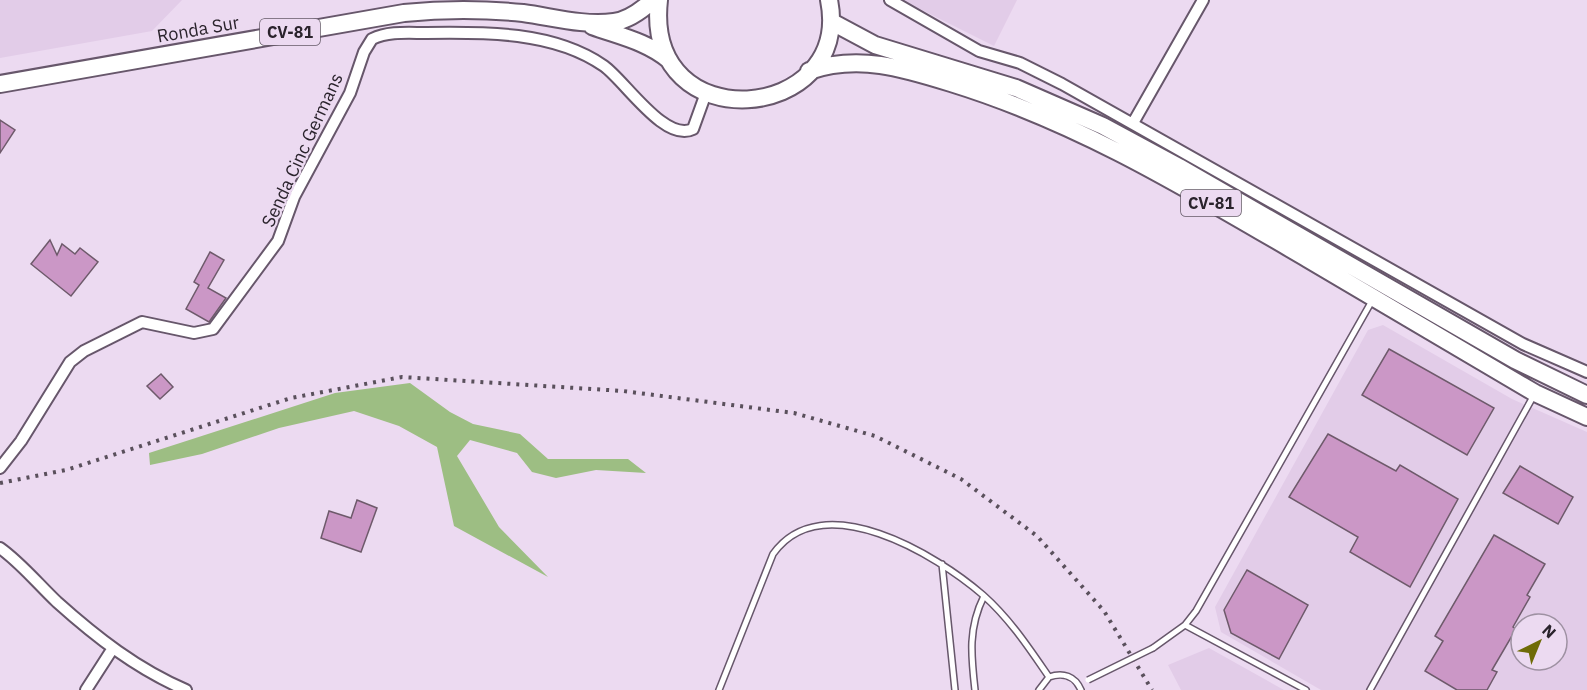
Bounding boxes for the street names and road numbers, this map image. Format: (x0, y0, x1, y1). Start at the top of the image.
street label: Ronda Sur (155, 10, 241, 48)
road number: CV-81 (260, 19, 320, 45)
street label: Senda Cinc Germans (256, 69, 348, 231)
road number: CV-81 (1181, 190, 1241, 216)

